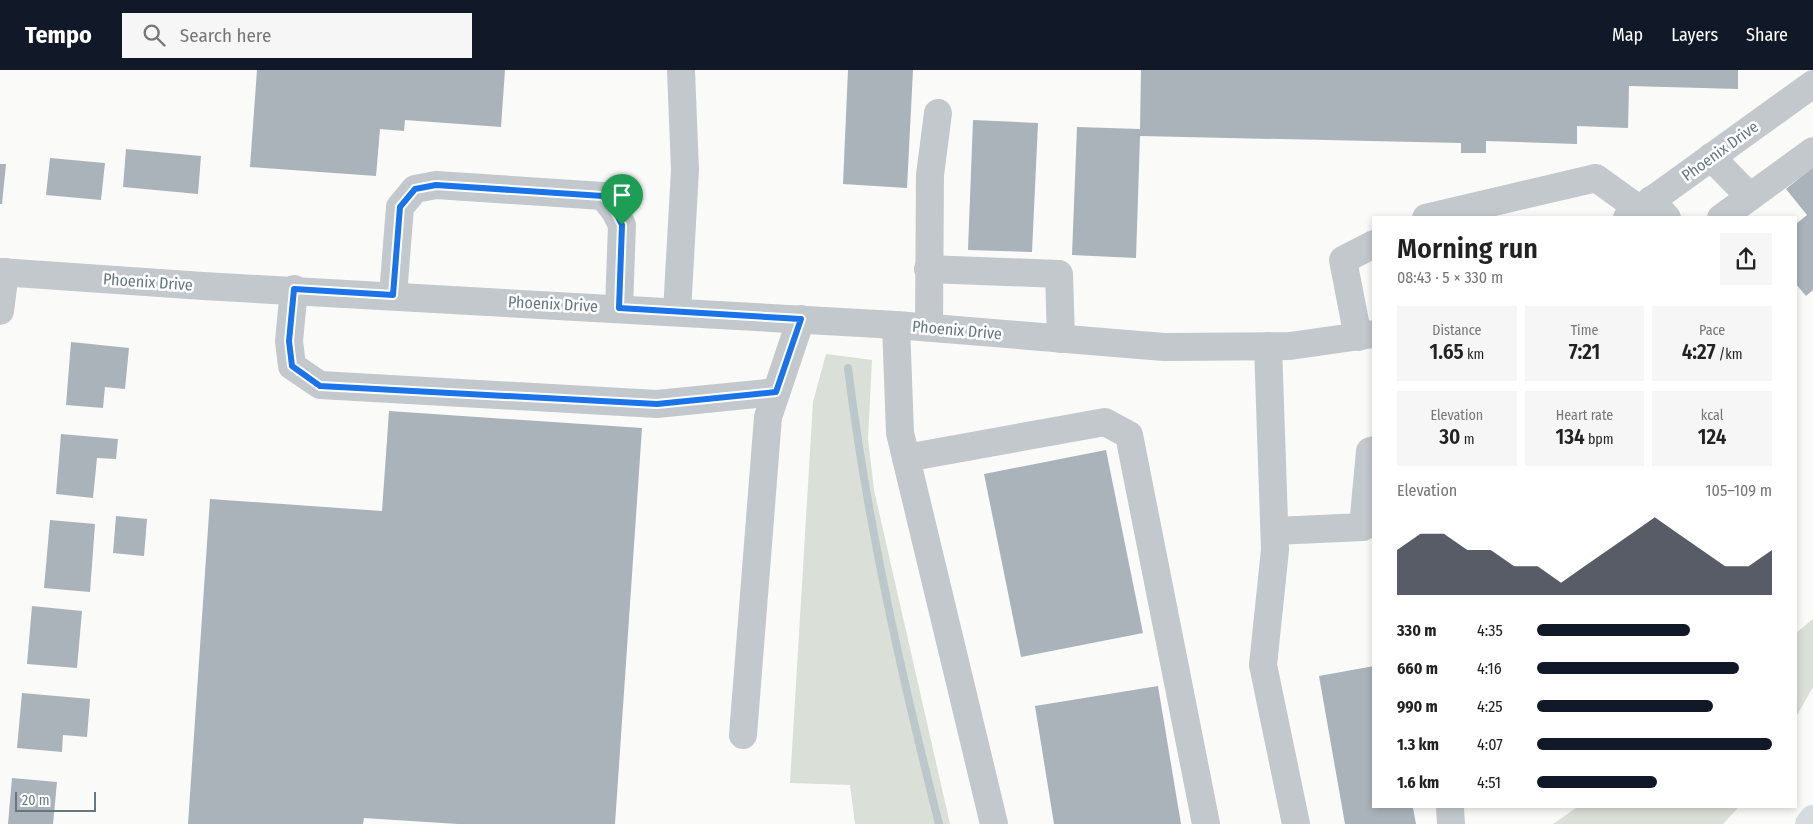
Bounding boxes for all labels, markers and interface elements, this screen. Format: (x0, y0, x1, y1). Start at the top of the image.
search box (122, 13, 472, 58)
text: Tempo (25, 21, 92, 49)
icon: search (140, 21, 168, 49)
text: Search here (180, 24, 271, 47)
text: Map (1612, 24, 1643, 46)
text: Layers (1671, 24, 1718, 46)
text: Share (1746, 24, 1788, 46)
street label: Phoenix Drive (1678, 117, 1762, 185)
pin (601, 174, 643, 225)
icon: arrive (608, 181, 636, 209)
text: Morning run (1397, 232, 1538, 265)
button: share (1720, 233, 1772, 285)
text: 08:43 · 5 × 330 m (1397, 268, 1503, 287)
street label: Phoenix Drive (102, 269, 194, 295)
street label: Phoenix Drive (508, 292, 598, 316)
street label: Phoenix Drive (911, 317, 1003, 343)
text: Distance (1432, 322, 1481, 339)
text: Time (1571, 322, 1598, 339)
text: Pace (1699, 322, 1725, 339)
text: 1.65 (1429, 339, 1464, 365)
text: 7:21 (1569, 339, 1600, 365)
text: 4:27 (1682, 339, 1715, 365)
text: km (1464, 346, 1484, 363)
text: /km (1715, 346, 1743, 363)
text: Elevation (1430, 407, 1483, 424)
text: Heart rate (1556, 407, 1613, 424)
text: kcal (1701, 407, 1723, 424)
text: 30 (1439, 424, 1460, 450)
text: 134 (1555, 424, 1585, 450)
text: 124 (1698, 424, 1726, 450)
text: m (1460, 431, 1474, 448)
text: bpm (1585, 431, 1614, 448)
text: Elevation (1397, 481, 1457, 500)
text: 105–109 m (1705, 481, 1772, 500)
text: 330 m (1397, 621, 1436, 640)
text: 4:35 (1477, 621, 1503, 640)
text: 660 m (1397, 659, 1438, 678)
text: 4:16 (1477, 659, 1502, 678)
text: 990 m (1397, 697, 1438, 716)
text: 4:25 (1477, 697, 1503, 716)
text: 1.3 km (1397, 735, 1439, 754)
text: 4:07 (1477, 735, 1503, 754)
text: 1.6 km (1397, 773, 1439, 792)
text: 4:51 (1477, 773, 1501, 792)
scale bar (15, 789, 96, 812)
text: 20 m (22, 792, 50, 809)

